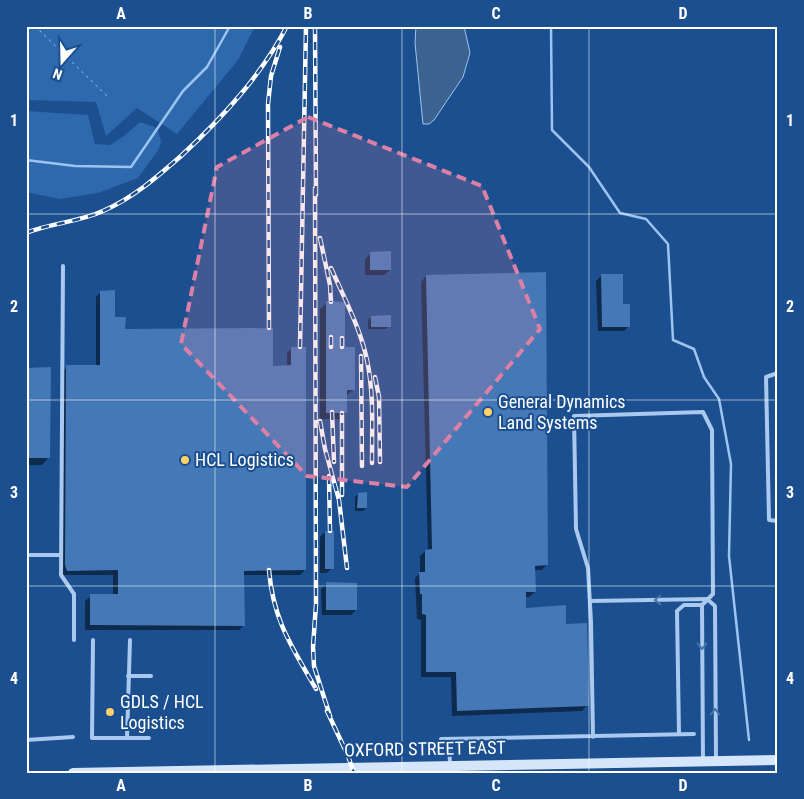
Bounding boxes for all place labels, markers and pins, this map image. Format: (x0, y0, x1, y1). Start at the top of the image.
place label: General Dynamics Land Systems (498, 391, 626, 433)
marker: General Dynamics Land Systems (482, 406, 494, 418)
place label: HCL Logistics (195, 449, 294, 470)
marker: HCL Logistics (179, 454, 191, 466)
place label: GDLS / HCL Logistics (120, 691, 204, 733)
marker: GDLS / HCL Logistics (104, 706, 116, 718)

